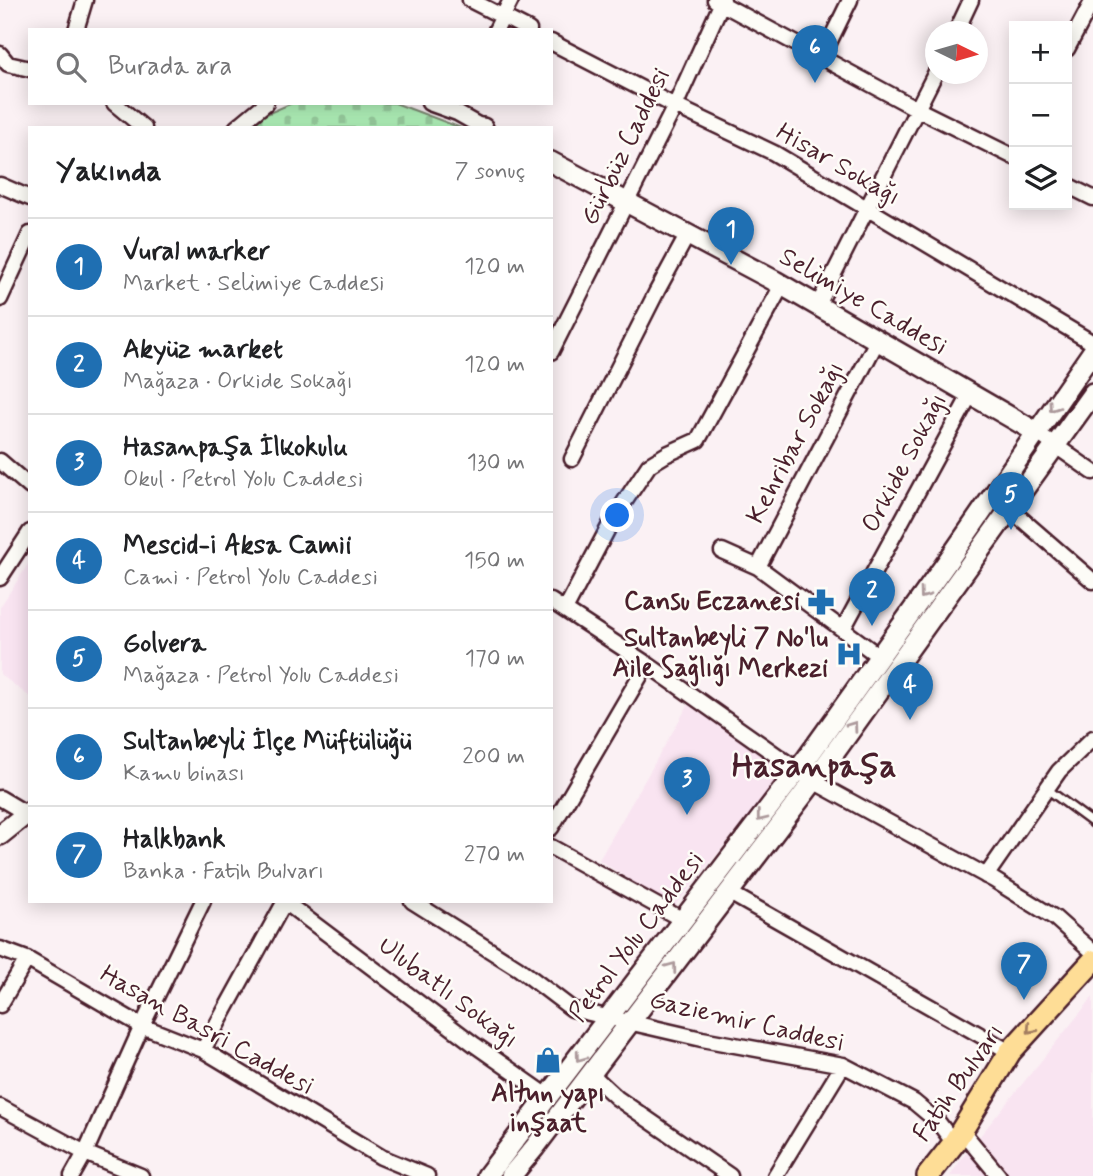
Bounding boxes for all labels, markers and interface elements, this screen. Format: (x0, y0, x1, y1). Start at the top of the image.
north arrow (925, 21, 988, 84)
map controls (1009, 21, 1072, 210)
button: + (1009, 21, 1072, 84)
pin: 6 (792, 25, 838, 83)
search box (28, 28, 553, 105)
icon: search (52, 48, 90, 86)
text: Burada ara (108, 50, 232, 84)
street label: Gürbüz Caddesi (573, 63, 679, 231)
button: − (1009, 84, 1072, 147)
street label: Hisar Sokağı (770, 116, 906, 214)
button: layers (1009, 147, 1072, 210)
text: Yakında (56, 152, 162, 191)
text: 7 sonuç (455, 157, 525, 187)
pin: 1 (708, 207, 754, 265)
text: Vural marker (123, 235, 270, 269)
street label: Selimiye Caddesi (773, 240, 953, 364)
text: 1 (74, 252, 84, 282)
text: 120 m (464, 252, 525, 282)
text: Market · Selimiye Caddesi (123, 269, 384, 299)
text: Akyüz market (123, 333, 283, 367)
text: 2 (73, 350, 85, 380)
text: 120 m (464, 350, 525, 380)
street label: Kehribar Sokağı (739, 356, 853, 530)
text: Mağaza · Orkide Sokağı (123, 367, 353, 397)
street label: Orkide Sokağı (854, 387, 956, 539)
one-way arrow (1049, 399, 1062, 412)
text: Hasanpaşa İlkokulu (123, 431, 348, 465)
text: 3 (74, 448, 84, 478)
text: 130 m (467, 448, 525, 478)
text: Okul · Petrol Yolu Caddesi (123, 465, 363, 495)
pin: 5 (988, 472, 1034, 530)
your location (600, 498, 634, 532)
text: Mescid-i Aksa Camii (123, 529, 351, 563)
text: 4 (72, 546, 86, 576)
text: 150 m (464, 546, 525, 576)
text: Cami · Petrol Yolu Caddesi (123, 563, 378, 593)
pin: 2 (849, 568, 895, 626)
place label: Cansu Eczanesi (624, 585, 800, 619)
one-way arrow (920, 586, 933, 599)
pharmacy icon: Cansu Eczanesi (806, 587, 836, 617)
place label: Sultanbeyli 7 No'lu Aile Sağlığı Merkezi (612, 622, 828, 687)
text: Golvera (123, 627, 206, 661)
hospital icon: Sultanbeyli 7 No'lu Aile Sağlığı Merkezi (834, 639, 864, 669)
text: 5 (72, 644, 86, 674)
text: 170 m (465, 644, 525, 674)
text: Mağaza · Petrol Yolu Caddesi (123, 661, 399, 691)
pin: 4 (887, 662, 933, 720)
one-way arrow (845, 721, 857, 734)
text: Sultanbeyli İlçe Müftülüğü (123, 725, 411, 759)
text: 6 (73, 742, 85, 772)
text: 200 m (462, 742, 525, 772)
district label: Hasanpaşa (732, 745, 896, 789)
pin: 3 (664, 757, 710, 815)
text: Kamu binası (123, 759, 245, 789)
one-way arrow (757, 810, 770, 822)
text: Halkbank (123, 823, 225, 857)
text: 7 (72, 840, 86, 870)
text: 270 m (464, 840, 525, 870)
street label: Petrol Yolu Caddesi (562, 845, 712, 1029)
text: Banka · Fatih Bulvarı (123, 857, 324, 887)
street label: Ulubatlı Sokağı (371, 929, 525, 1057)
pin: 7 (1001, 942, 1047, 1000)
street label: Hasan Basri Caddesi (94, 958, 320, 1104)
one-way arrow (663, 962, 676, 974)
street label: Gaziemir Caddesi (646, 983, 848, 1061)
street label: Fatih Bulvarı (906, 1017, 1012, 1149)
one-way arrow (1026, 1021, 1039, 1034)
shop icon: Altun yapı inşaat (533, 1045, 563, 1075)
one-way arrow (575, 1050, 588, 1062)
place label: Altun yapı inşaat (491, 1077, 605, 1141)

